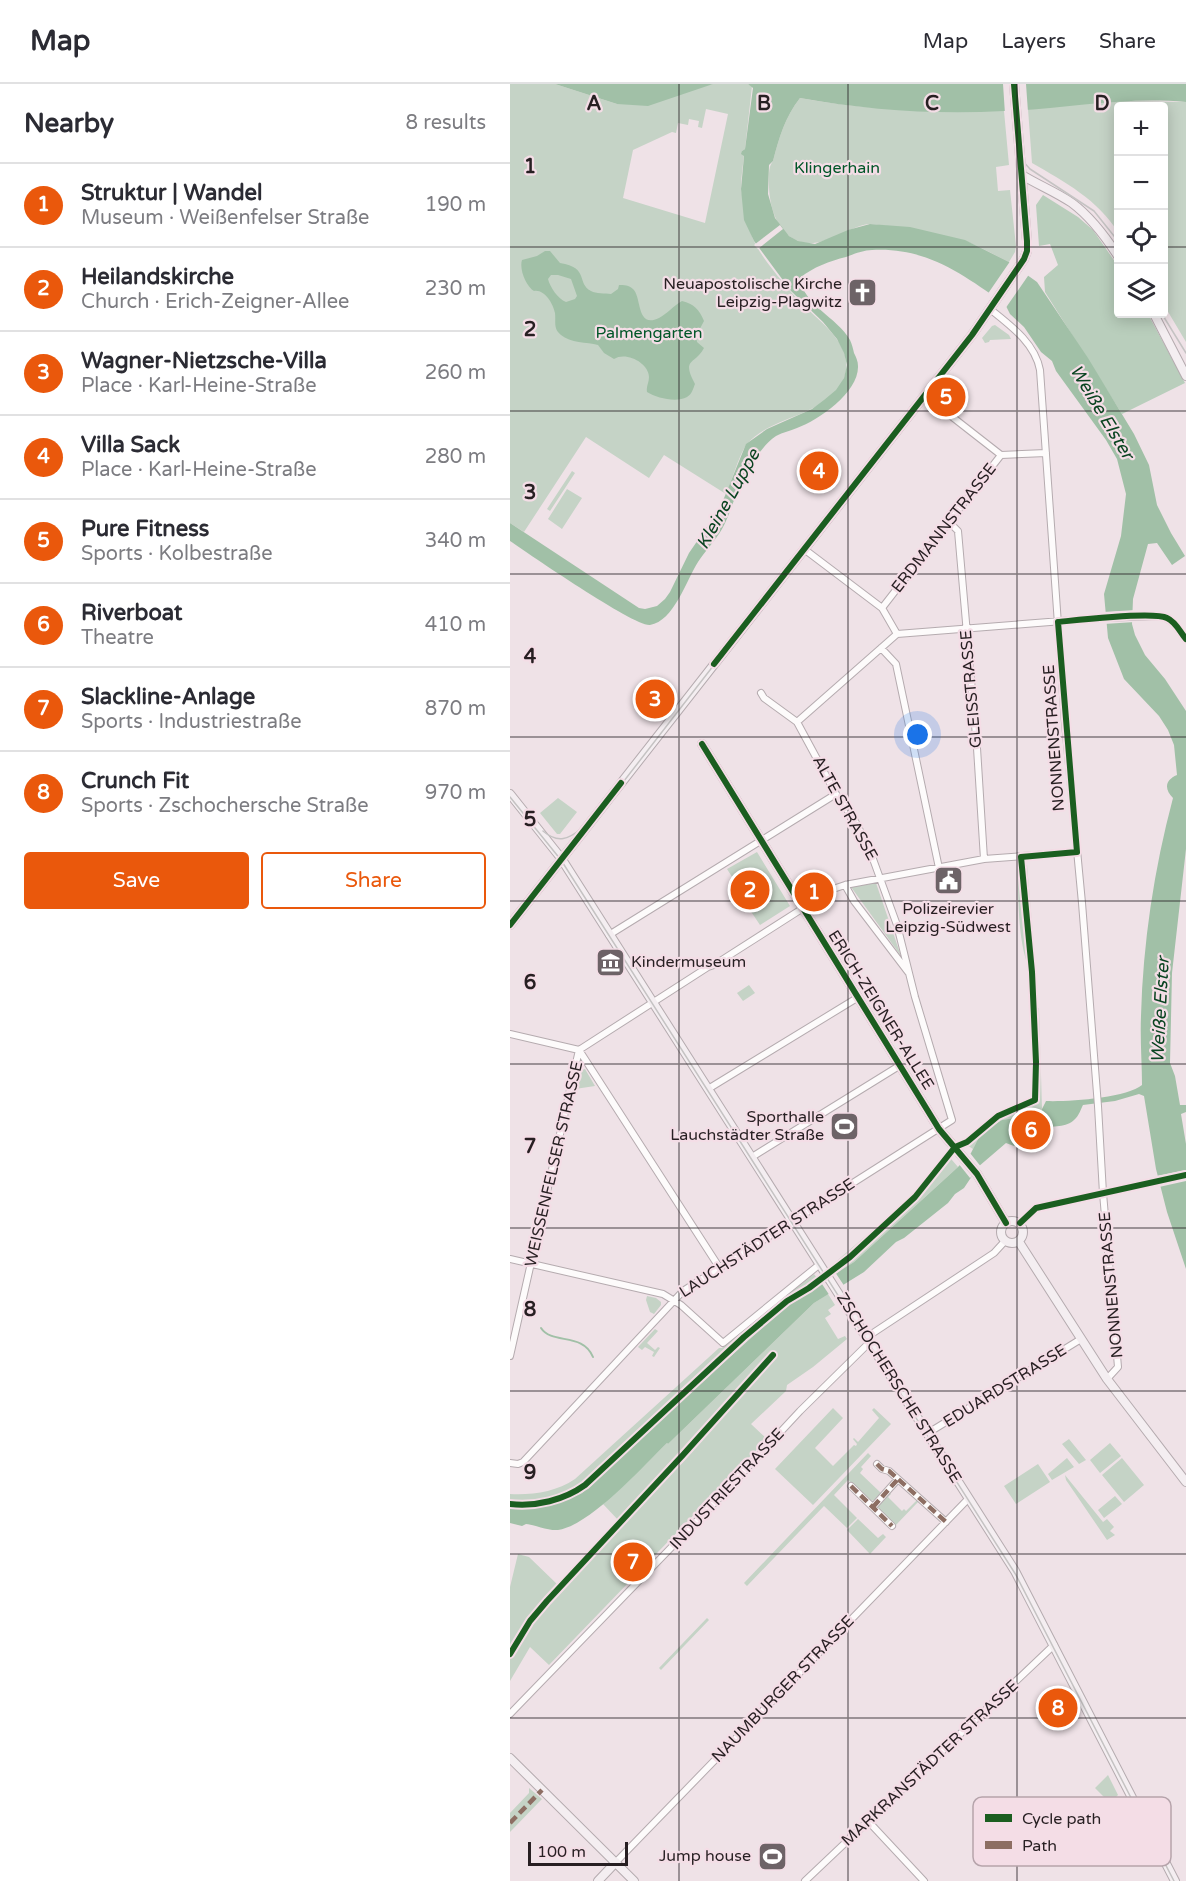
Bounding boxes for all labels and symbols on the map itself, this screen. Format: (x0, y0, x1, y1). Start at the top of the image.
text: A (587, 92, 602, 116)
text: B (757, 92, 771, 116)
text: C (925, 92, 939, 116)
text: D (1094, 92, 1110, 116)
text: 1 (524, 155, 536, 179)
park label: Klingerhain (794, 158, 880, 178)
place label: Neuapostolische Kirche Leipzig-Plagwitz (663, 274, 842, 312)
church icon: Neuapostolische Kirche Leipzig-Plagwitz (847, 277, 879, 309)
text: 2 (524, 318, 536, 342)
park label: Palmengarten (596, 323, 702, 343)
water label: Weiße Elster (1065, 361, 1140, 465)
pin: 5 (926, 374, 966, 420)
water label: Kleine Luppe (691, 444, 765, 553)
pin: 4 (800, 448, 838, 494)
street label: ERDMANNSTRASSE (887, 459, 1001, 597)
text: 3 (524, 481, 536, 505)
street label: GLEISSTRASSE (956, 629, 986, 749)
text: 4 (524, 645, 537, 669)
street label: NONNENSTRASSE (1039, 664, 1069, 812)
pin: 3 (636, 676, 674, 722)
your location (903, 720, 932, 749)
street label: ALTE STRASSE (808, 752, 882, 864)
text: 5 (524, 808, 536, 832)
public building icon: Polizeirevier Leipzig-Südwest (932, 865, 964, 897)
pin: 2 (730, 868, 770, 912)
pin: 1 (794, 870, 834, 914)
place label: Polizeirevier Leipzig-Südwest (885, 899, 1011, 937)
street label: ERICH-ZEIGNER-ALLEE (824, 926, 938, 1094)
museum icon: Kindermuseum (594, 946, 626, 978)
place label: Kindermuseum (631, 952, 746, 972)
water label: Weiße Elster (1146, 954, 1174, 1064)
text: 6 (524, 971, 536, 995)
street label: WEISSENFELSER STRASSE (521, 1059, 587, 1269)
place label: Sporthalle Lauchstädter Straße (670, 1107, 824, 1145)
pin: 6 (1012, 1108, 1050, 1152)
sports icon: Sporthalle Lauchstädter Straße (829, 1110, 861, 1142)
text: 7 (524, 1135, 536, 1159)
street label: LAUCHSTÄDTER STRASSE (676, 1174, 858, 1302)
street label: NONNENSTRASSE (1095, 1211, 1127, 1359)
street label: ZSCHOCHERSCHE STRASSE (832, 1289, 966, 1487)
text: 8 (524, 1298, 536, 1322)
street label: EDUARDSTRASSE (940, 1340, 1070, 1432)
street label: INDUSTRIESTRASSE (665, 1424, 789, 1554)
text: 9 (524, 1461, 536, 1485)
pin: 7 (614, 1540, 652, 1584)
street label: NAUMBURGER STRASSE (707, 1611, 859, 1767)
street label: MARKRANSTÄDTER STRASSE (837, 1676, 1023, 1850)
pin: 8 (1038, 1686, 1078, 1730)
legend (973, 1797, 1171, 1866)
text: Cycle path (1022, 1809, 1101, 1829)
text: Path (1022, 1836, 1057, 1856)
scale bar (528, 1839, 628, 1866)
sports icon: Jump house (756, 1840, 788, 1872)
place label: Jump house (659, 1846, 751, 1866)

